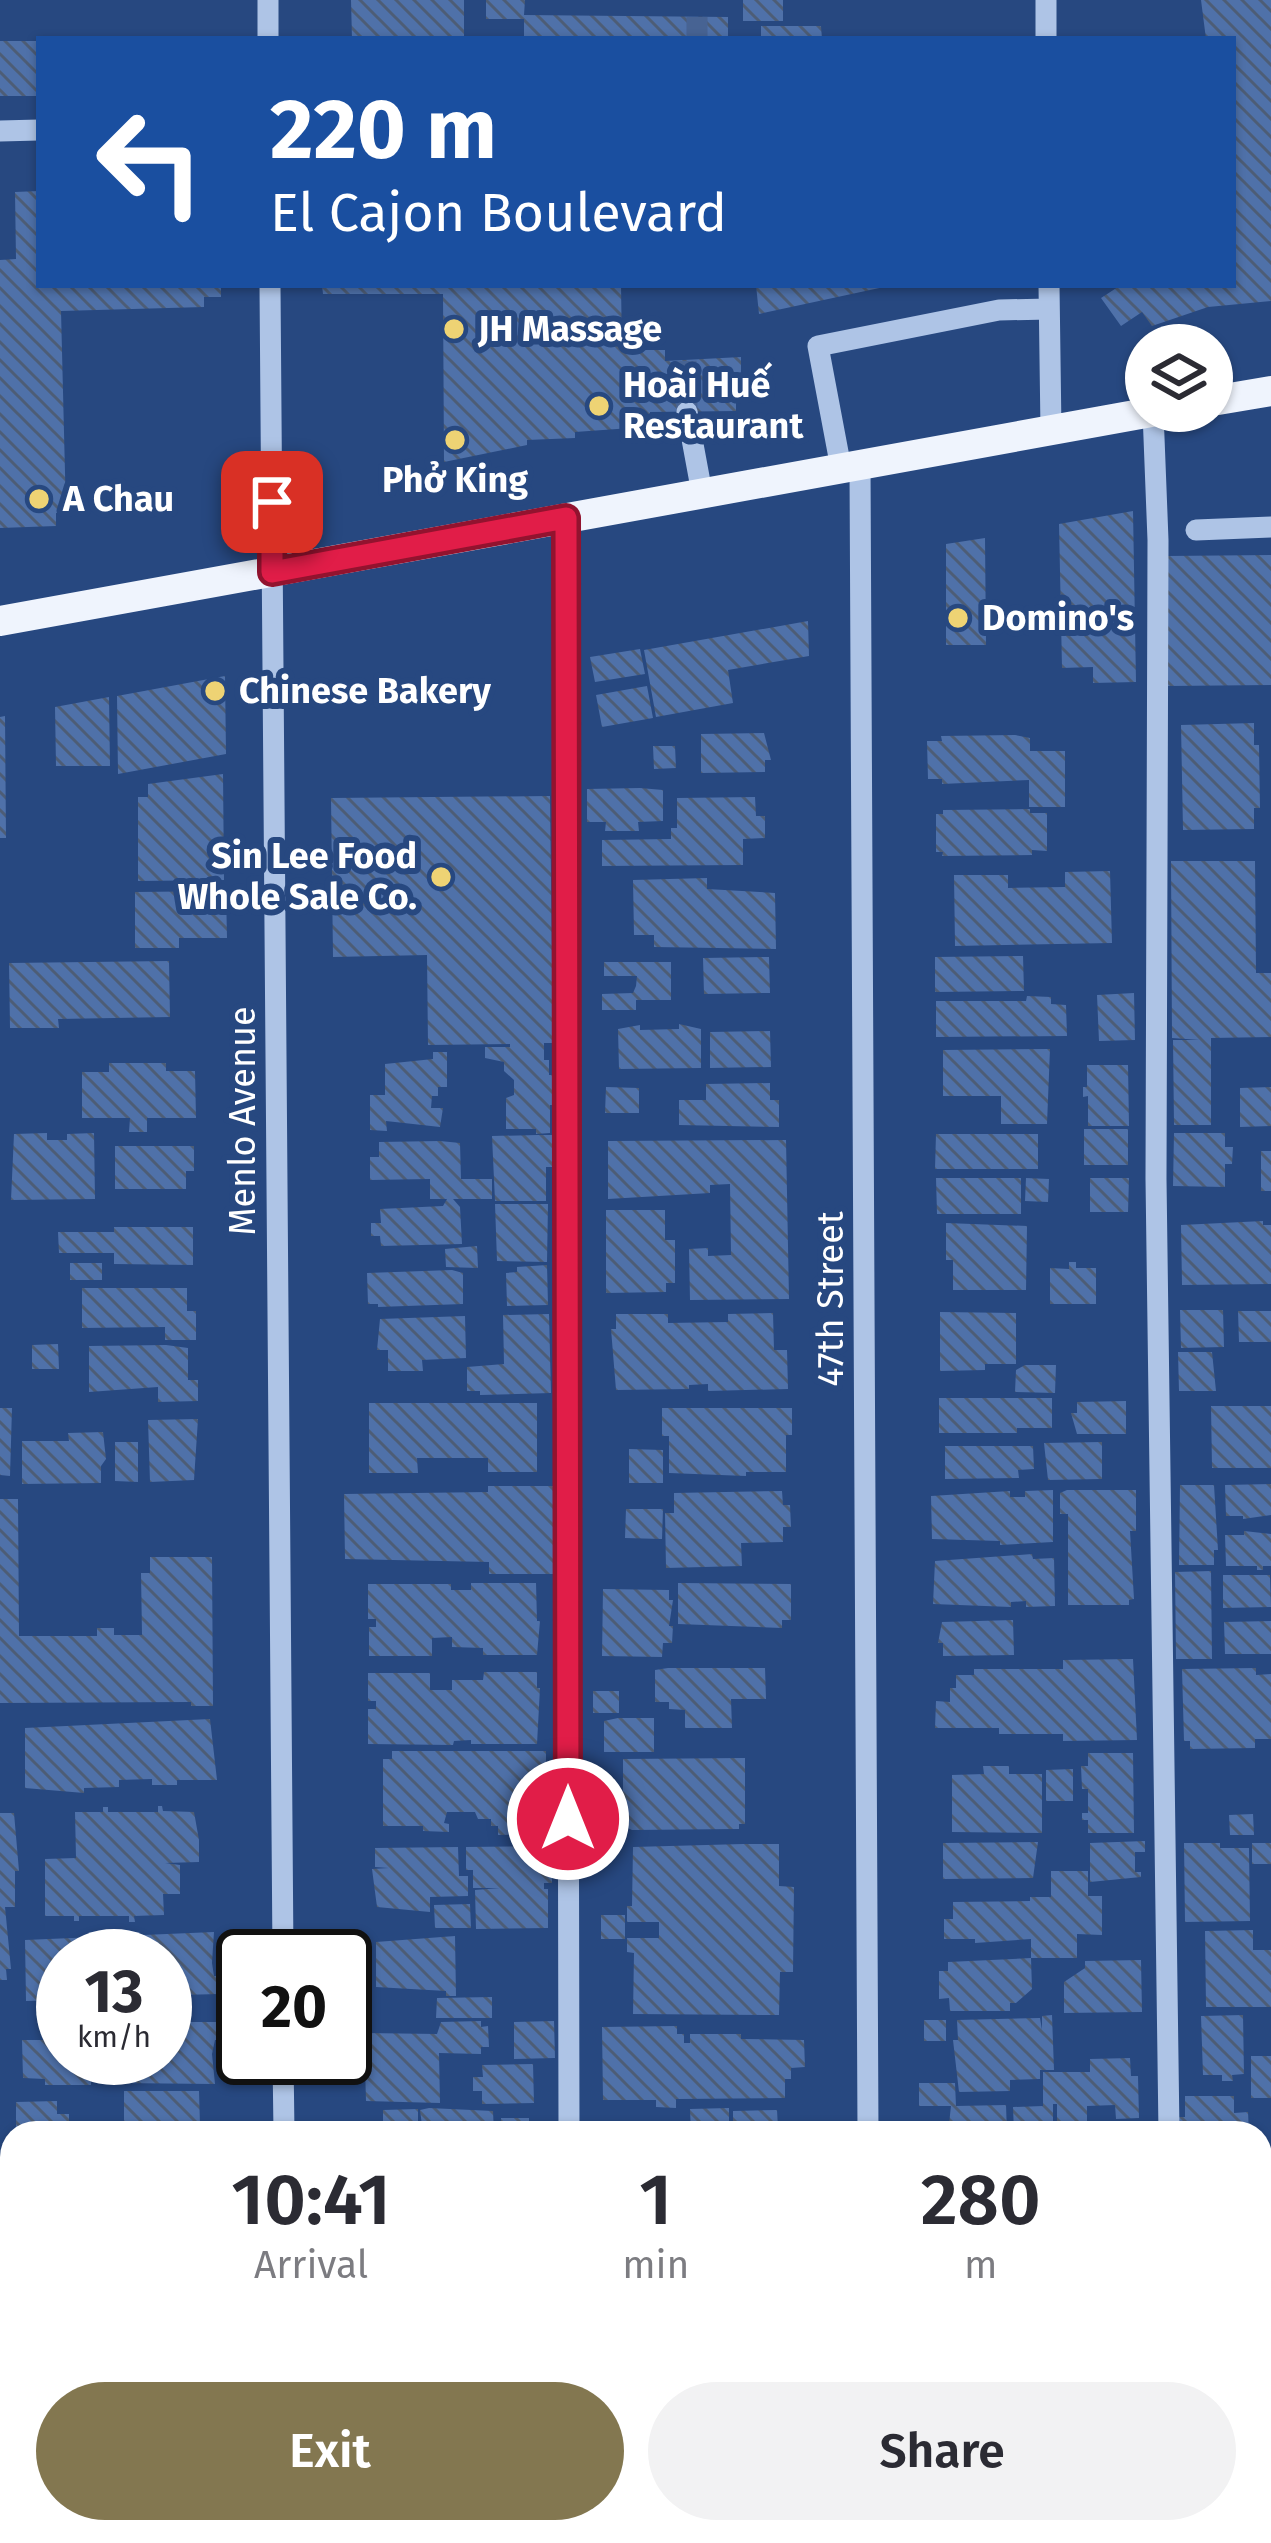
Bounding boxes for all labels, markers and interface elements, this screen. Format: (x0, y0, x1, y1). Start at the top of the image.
text: 220 m (270, 79, 497, 180)
icon: left (72, 84, 228, 240)
text: El Cajon Boulevard (270, 181, 727, 245)
place label: JH Massage (477, 307, 662, 351)
marker: JH Massage (441, 316, 467, 342)
map controls (1125, 324, 1233, 432)
button: layers (1125, 324, 1233, 432)
place label: Hoài Huế Restaurant (623, 361, 804, 448)
marker: Hoài Huế Restaurant (586, 393, 612, 419)
marker: Phở King (442, 427, 468, 453)
pin (221, 451, 323, 553)
place label: Phở King (382, 458, 528, 502)
icon: arrive (239, 469, 305, 535)
place label: A Chau (62, 477, 174, 521)
marker: A Chau (26, 486, 52, 512)
place label: Domino's (982, 596, 1134, 640)
marker: Domino's (945, 605, 971, 631)
place label: Chinese Bakery (239, 669, 491, 713)
marker: Chinese Bakery (202, 678, 228, 704)
place label: Sin Lee Food Whole Sale Co. (178, 834, 417, 919)
marker: Sin Lee Food Whole Sale Co. (428, 864, 454, 890)
street label: Menlo Avenue (221, 1006, 265, 1236)
street label: 47th Street (809, 1211, 853, 1387)
position arrow (505, 1756, 631, 1882)
speed limit sign: 20 (216, 1929, 372, 2085)
text: 13 (84, 1956, 144, 2028)
text: km/h (77, 2019, 151, 2055)
text: 10:41 (231, 2157, 391, 2243)
text: 1 (639, 2157, 672, 2243)
text: 280 (921, 2157, 1041, 2243)
text: Arrival (254, 2242, 368, 2288)
text: min (622, 2242, 689, 2288)
text: m (964, 2242, 997, 2288)
button: Exit (36, 2382, 624, 2520)
button: Share (648, 2382, 1236, 2520)

